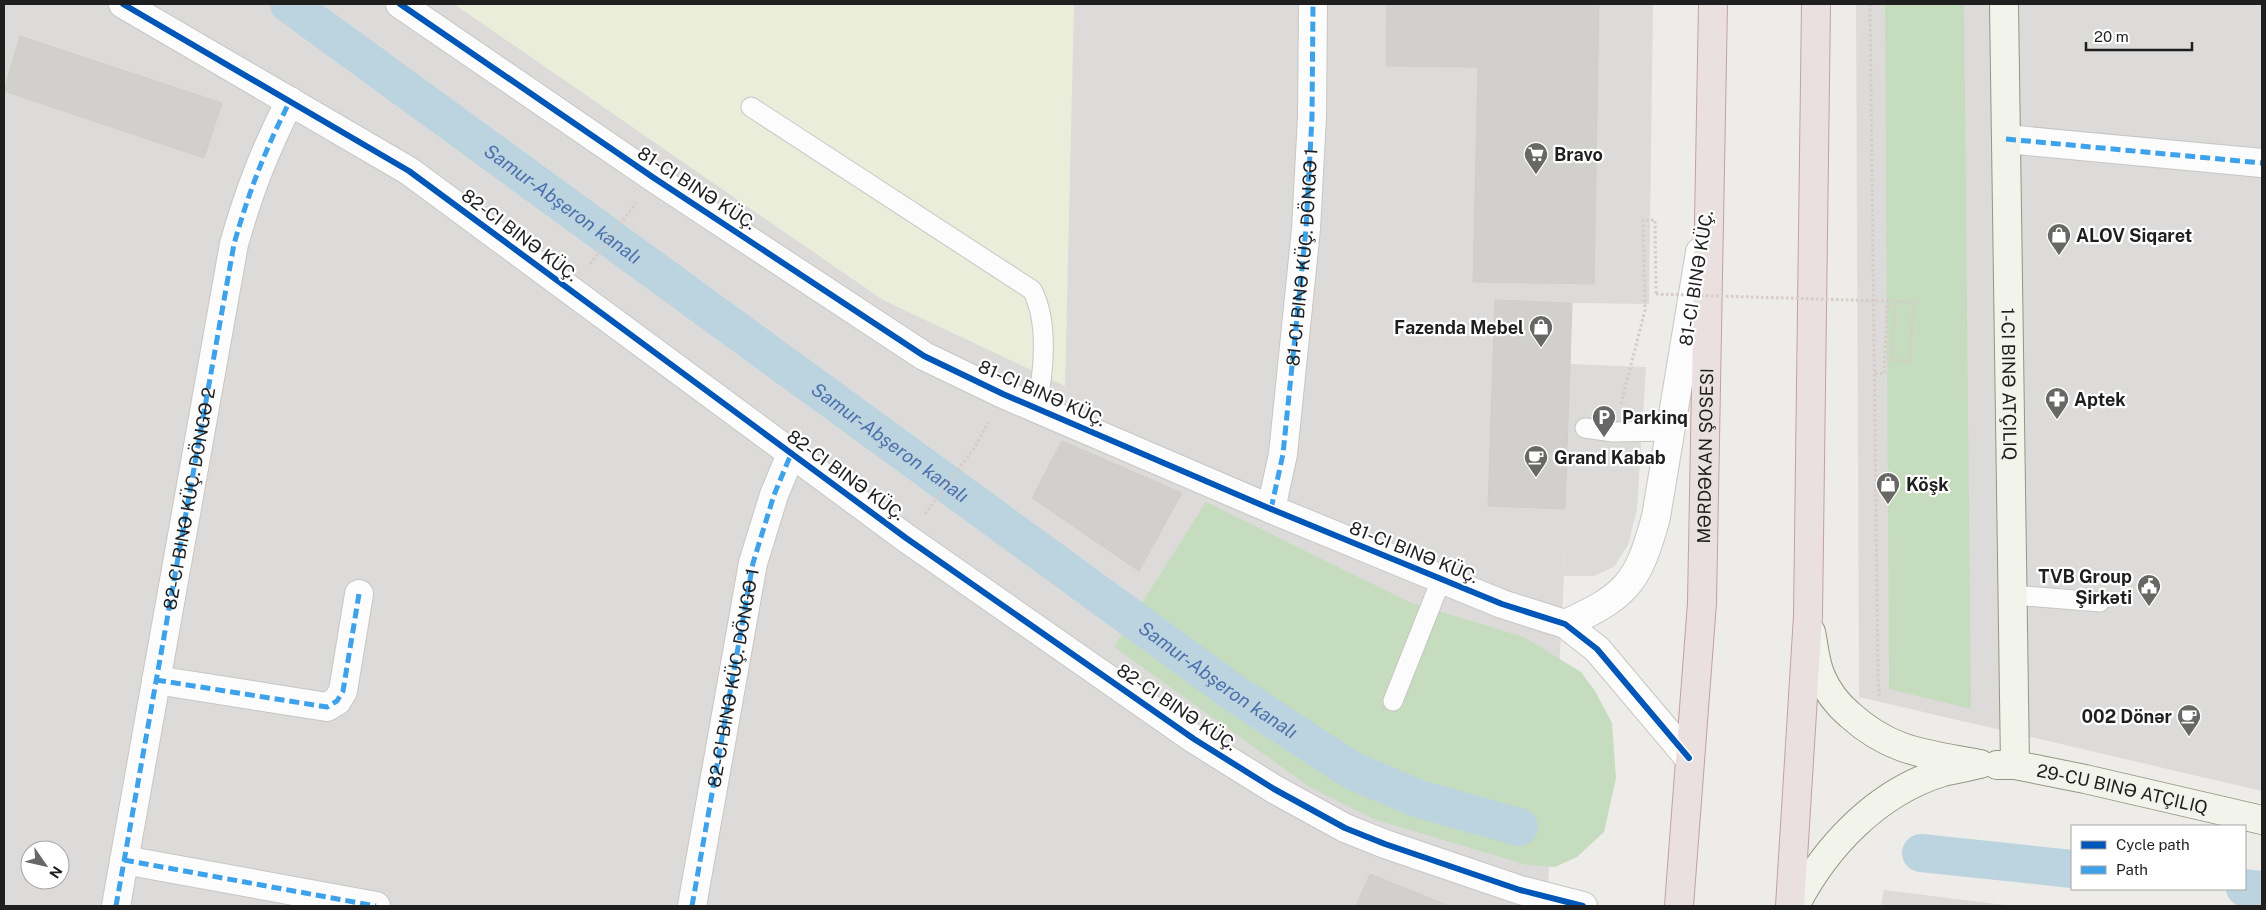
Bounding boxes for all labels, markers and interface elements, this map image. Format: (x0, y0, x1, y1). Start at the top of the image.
scale bar (2086, 20, 2192, 52)
text: 20 m (2094, 28, 2129, 45)
water label: Samur-Abşeron kanalı (480, 139, 646, 268)
street label: 81-CI BINƏ KÜÇ. (634, 141, 761, 234)
supermarket icon: Bravo (1523, 141, 1549, 175)
place label: Bravo (1554, 144, 1603, 165)
street label: 81-CI BINƏ KÜÇ. DÖNGƏ 1 (1282, 148, 1321, 367)
street label: 82-CI BINƏ KÜÇ. (458, 184, 583, 286)
street label: 81-CI BINƏ KÜÇ. (1674, 209, 1717, 347)
shop icon: ALOV Siqaret (2046, 222, 2072, 256)
place label: ALOV Siqaret (2076, 225, 2192, 246)
street label: 1-CI BINƏ ATÇILIQ (1998, 307, 2021, 460)
shop icon: Fazenda Mebel (1528, 314, 1554, 348)
place label: Fazenda Mebel (1394, 317, 1524, 338)
street label: 81-CI BINƏ KÜÇ. (975, 355, 1109, 430)
street label: MƏRDƏKAN ŞOSESI (1693, 368, 1717, 544)
water label: Samur-Abşeron kanalı (807, 378, 973, 507)
street label: 82-CI BINƏ KÜÇ. DÖNGƏ 2 (159, 386, 219, 611)
pharmacy icon: Aptek (2044, 386, 2070, 420)
place label: Aptek (2074, 389, 2126, 410)
parking icon: Parkinq (1591, 404, 1617, 438)
place label: Parkinq (1622, 407, 1688, 428)
street label: 82-CI BINƏ KÜÇ. (783, 424, 910, 525)
cafe icon: Grand Kabab (1523, 444, 1549, 478)
place label: Grand Kabab (1554, 447, 1666, 468)
shop icon: Köşk (1875, 471, 1901, 505)
place label: Köşk (1906, 474, 1949, 495)
street label: 81-CI BINƏ KÜÇ. (1347, 516, 1482, 587)
street label: 82-CI BINƏ KÜÇ. DÖNGƏ 1 (703, 566, 762, 789)
place label: TVB Group Şirkəti (2038, 566, 2132, 608)
public building icon: TVB Group Şirkəti (2136, 573, 2162, 607)
water label: Samur-Abşeron kanalı (1135, 616, 1302, 743)
street label: 82-CI BINƏ KÜÇ. (1113, 658, 1242, 755)
cafe icon: 002 Dönər (2176, 703, 2202, 737)
place label: 002 Dönər (2082, 706, 2173, 727)
street label: 29-CU BINƏ ATÇILIQ (2035, 759, 2210, 818)
legend (2071, 825, 2246, 890)
text: Cycle path (2116, 836, 2190, 853)
north arrow (20, 840, 70, 890)
text: Path (2116, 861, 2148, 878)
text: N (46, 863, 65, 881)

